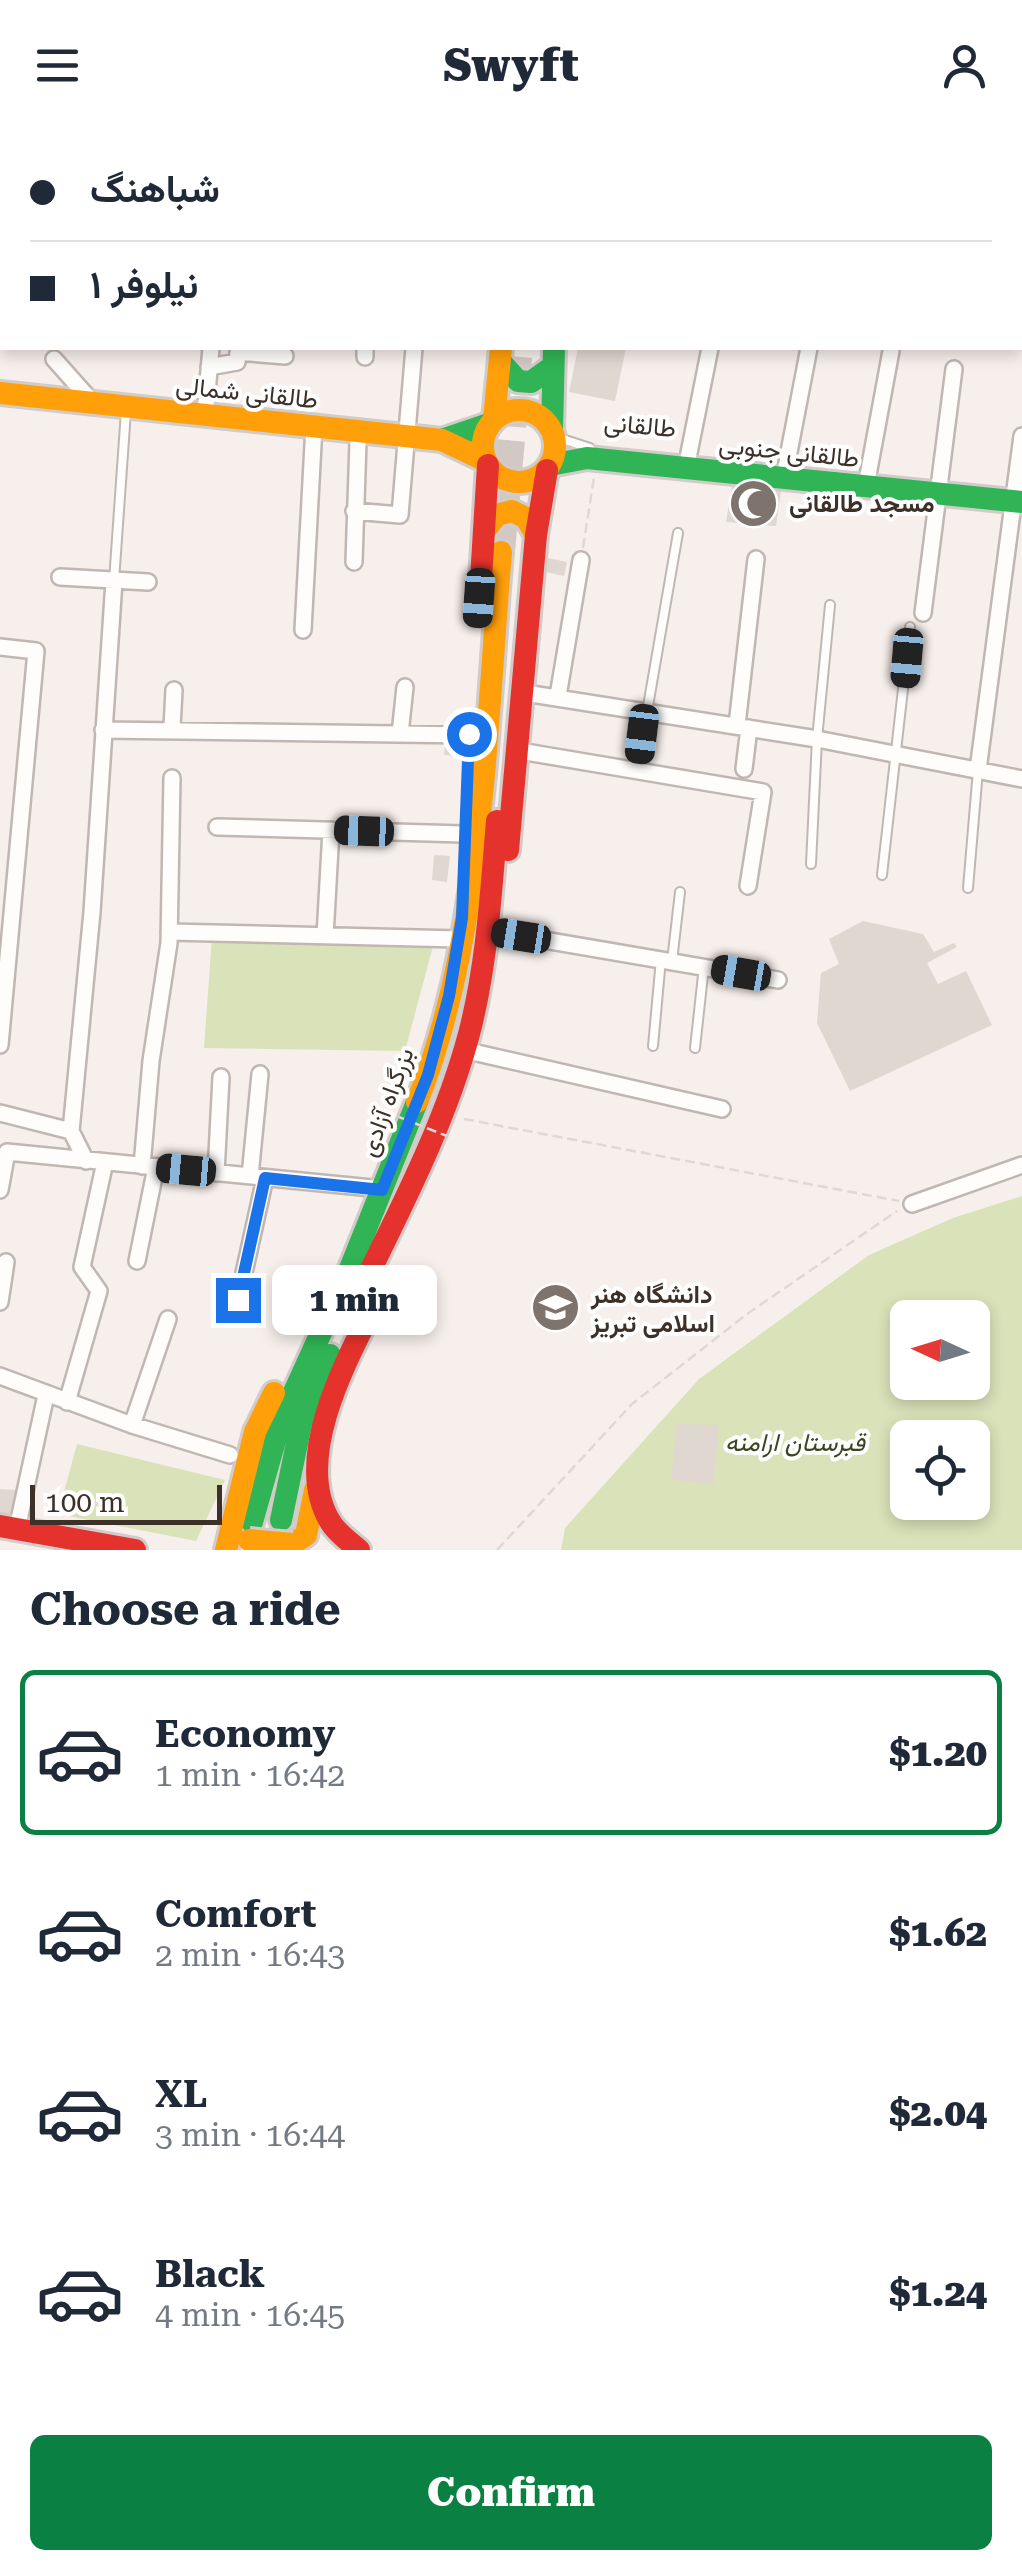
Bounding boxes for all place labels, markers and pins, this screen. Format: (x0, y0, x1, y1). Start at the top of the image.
mosque icon: مسجد طالقانی (728, 477, 780, 529)
place label: مسجد طالقانی (789, 489, 935, 519)
place label: دانشگاه هنر اسلامی تبریز (590, 1280, 715, 1339)
school or university icon: دانشگاه هنر اسلامی تبریز (530, 1282, 582, 1334)

